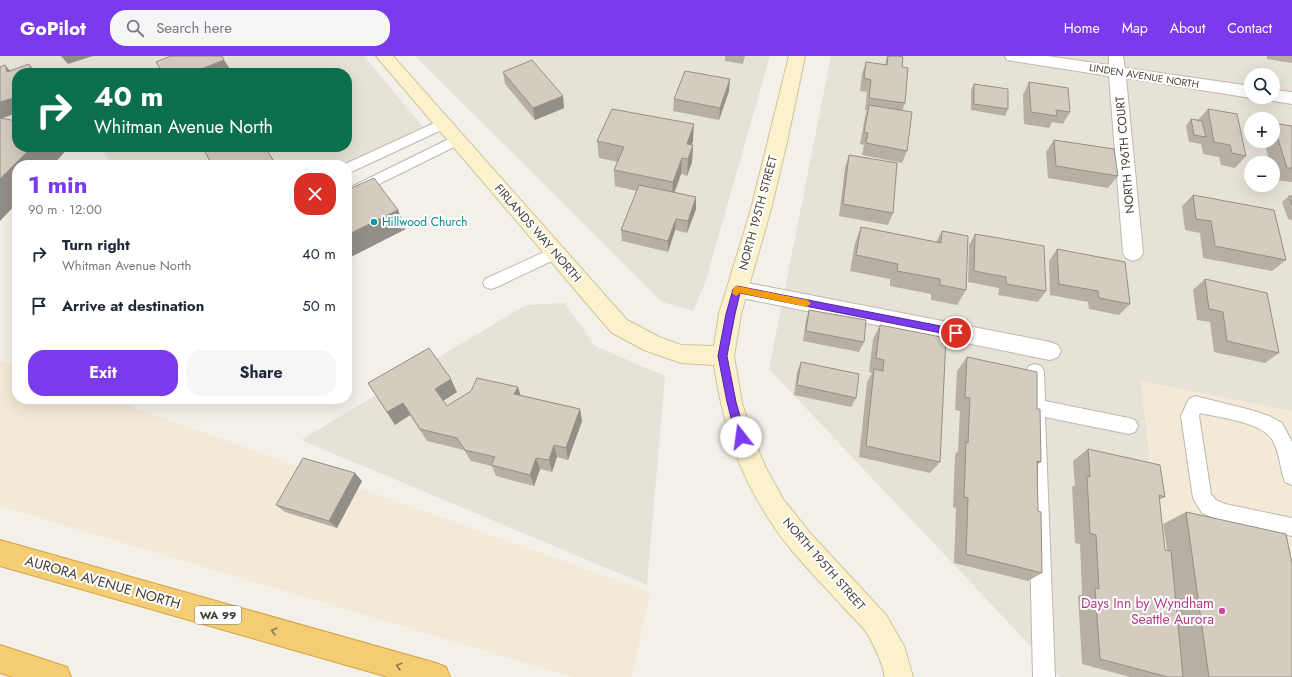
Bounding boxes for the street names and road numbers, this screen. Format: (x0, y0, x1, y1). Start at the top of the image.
street label: LINDEN AVENUE NORTH (1088, 60, 1200, 92)
street label: NORTH 196TH COURT (1111, 95, 1139, 214)
street label: NORTH 195TH STREET (734, 153, 782, 272)
street label: FIRLANDS WAY NORTH (490, 180, 586, 286)
street label: NORTH 195TH STREET (779, 514, 870, 615)
street label: AURORA AVENUE NORTH (23, 550, 183, 614)
road number: WA 99 (195, 606, 241, 624)

